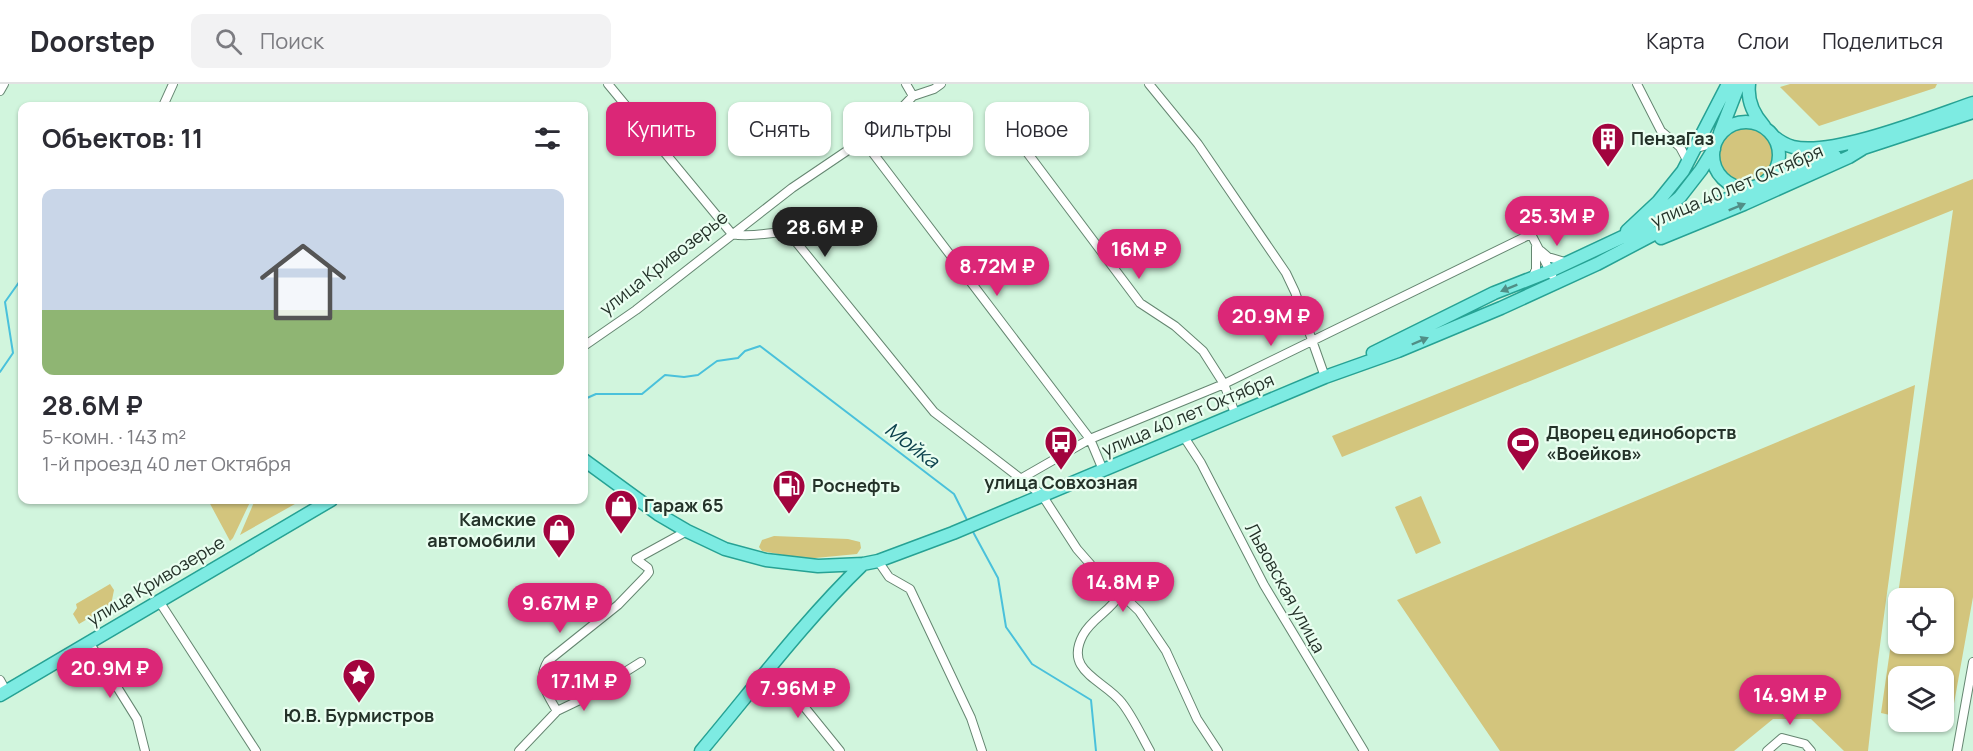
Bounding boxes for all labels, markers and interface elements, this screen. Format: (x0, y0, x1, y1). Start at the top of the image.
search box (191, 14, 611, 68)
text: Doorstep (30, 22, 155, 60)
icon: search (212, 25, 245, 58)
text: Поиск (260, 26, 324, 56)
text: Карта (1646, 27, 1705, 55)
text: Слои (1738, 27, 1789, 55)
text: Поделиться (1822, 27, 1943, 55)
chip: Купить (606, 102, 716, 156)
chip: Снять (728, 102, 831, 156)
chip: Фильтры (843, 102, 973, 156)
chip: Новое (985, 102, 1089, 156)
text: Объектов: 11 (42, 120, 203, 156)
building icon: ПензаГаз (1590, 121, 1626, 168)
icon: filters (531, 122, 564, 155)
place label: ПензаГаз (1631, 126, 1714, 150)
street label: улица 40 лет Октября (1647, 138, 1826, 232)
pin: 25.3M ₽ (1502, 196, 1612, 247)
text: 25.3M ₽ (1519, 202, 1595, 229)
one-way arrow (1728, 202, 1746, 212)
street label: улица Кривозерье (594, 205, 732, 320)
pin: 28.6M ₽ (770, 207, 880, 258)
text: 28.6M ₽ (786, 213, 864, 240)
icon: home (249, 228, 357, 336)
pin: 16M ₽ (1097, 229, 1181, 280)
text: 16M ₽ (1111, 235, 1167, 262)
pin: 8.72M ₽ (942, 246, 1052, 297)
text: 8.72M ₽ (959, 252, 1035, 279)
one-way arrow (1500, 284, 1518, 293)
pin: 20.9M ₽ (1216, 296, 1326, 347)
text: 20.9M ₽ (1232, 302, 1310, 329)
one-way arrow (1411, 336, 1429, 345)
street label: улица 40 лет Октября (1098, 367, 1277, 461)
text: 28.6M ₽ (42, 387, 143, 423)
water label: Мойка (880, 415, 946, 474)
place label: Дворец единоборств «Воейков» (1546, 420, 1736, 465)
text: 5-комн. · 143 m² (42, 423, 186, 450)
bus stop icon: улица Совхозная (1043, 424, 1079, 471)
sports icon: Дворец единоборств «Воейков» (1505, 425, 1541, 472)
text: 1-й проезд 40 лет Октября (42, 450, 291, 477)
fuel station icon: Роснефть (771, 468, 807, 515)
place label: улица Совхозная (984, 470, 1138, 494)
place label: Роснефть (812, 473, 900, 497)
shop icon: Гараж 65 (603, 488, 639, 535)
place label: Гараж 65 (644, 493, 724, 517)
place label: Камские автомобили (427, 507, 536, 552)
shop icon: Камские автомобили (541, 512, 577, 559)
street label: Львовская улица (1240, 518, 1332, 657)
street label: улица Кривозерье (82, 530, 229, 631)
pin: 14.8M ₽ (1068, 562, 1178, 613)
text: 14.8M ₽ (1086, 568, 1160, 595)
pin: 9.67M ₽ (505, 583, 615, 634)
map controls (1888, 588, 1954, 732)
button: locate (1888, 588, 1954, 654)
text: 9.67M ₽ (522, 589, 598, 616)
pin: 20.9M ₽ (55, 648, 165, 699)
text: 20.9M ₽ (71, 654, 149, 681)
place icon: Ю.В. Бурмистров (341, 657, 377, 704)
pin: 17.1M ₽ (529, 661, 639, 712)
button: layers (1888, 666, 1954, 732)
text: 17.1M ₽ (551, 667, 617, 694)
pin: 7.96M ₽ (743, 668, 853, 719)
text: 7.96M ₽ (760, 674, 836, 701)
pin: 14.9M ₽ (1735, 675, 1845, 726)
text: 14.9M ₽ (1753, 681, 1827, 708)
place label: Ю.В. Бурмистров (284, 703, 434, 727)

